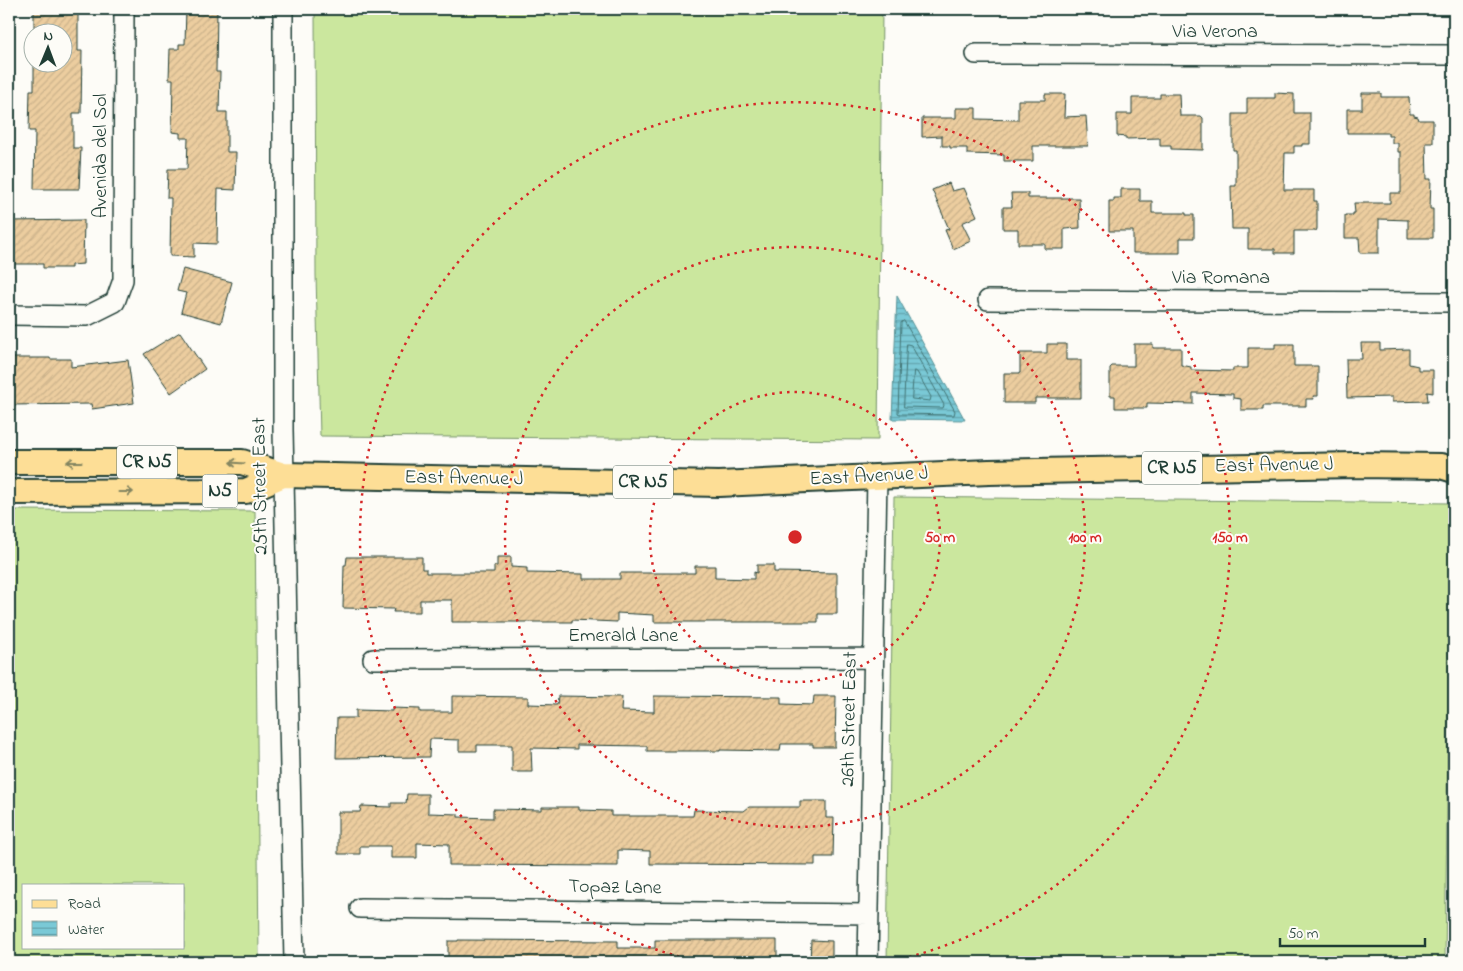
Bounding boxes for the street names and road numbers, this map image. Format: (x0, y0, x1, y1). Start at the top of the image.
street label: Via Verona (1171, 18, 1258, 47)
street label: Avenida del Sol (87, 94, 116, 218)
street label: Via Romana (1171, 264, 1270, 293)
street label: 25th Street East (245, 417, 277, 555)
road number: CR N5 (117, 446, 177, 478)
street label: East Avenue J (1214, 450, 1334, 482)
road number: CR N5 (1142, 452, 1202, 484)
street label: East Avenue J (809, 459, 929, 495)
street label: East Avenue J (404, 463, 524, 495)
road number: CR N5 (613, 466, 673, 498)
road number: N5 (202, 474, 238, 508)
street label: Emerald Lane (568, 622, 678, 651)
street label: 26th Street East (834, 651, 866, 787)
street label: Topaz Lane (568, 873, 662, 903)

